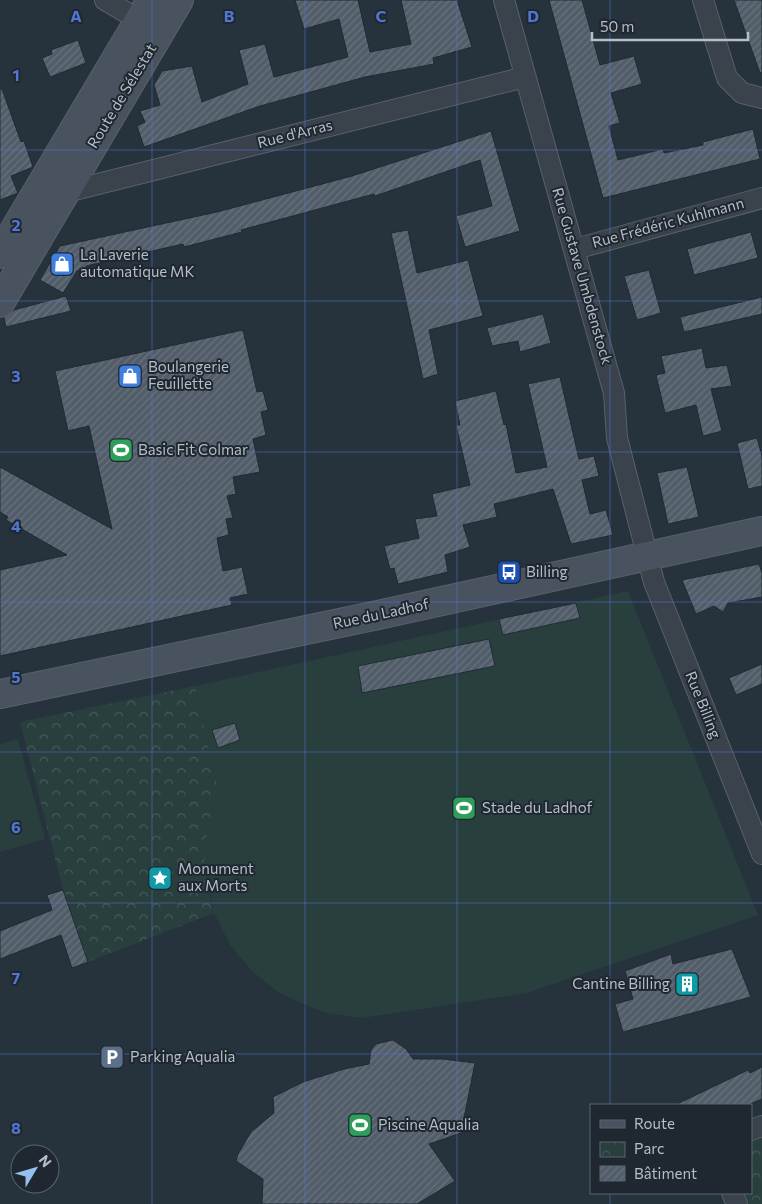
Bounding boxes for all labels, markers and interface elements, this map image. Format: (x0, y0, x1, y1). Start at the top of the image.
text: A (70, 6, 82, 25)
text: B (224, 6, 235, 25)
text: C (376, 6, 387, 25)
text: D (527, 6, 539, 25)
scale bar (592, 10, 748, 42)
text: 50 m (600, 17, 634, 35)
street label: Route de Sélestat (83, 40, 159, 151)
text: 1 (12, 65, 20, 84)
street label: Rue d'Arras (255, 115, 334, 151)
street label: Rue Gustave Umbdenstock (549, 185, 617, 366)
street label: Rue Frédéric Kuhlmann (590, 193, 746, 251)
text: 2 (11, 215, 21, 234)
place label: La Laverie automatique MK (80, 245, 195, 280)
shop icon: La Laverie automatique MK (49, 251, 75, 277)
place label: Boulangerie Feuillette (148, 357, 229, 392)
shop icon: Boulangerie Feuillette (117, 363, 143, 389)
text: 3 (11, 366, 21, 385)
sports icon: Basic Fit Colmar (108, 437, 134, 463)
place label: Basic Fit Colmar (138, 440, 248, 458)
text: 4 (11, 516, 21, 535)
bus stop icon: Billing (496, 559, 522, 585)
place label: Billing (526, 562, 568, 580)
street label: Rue du Ladhof (331, 594, 430, 632)
text: 5 (11, 667, 21, 686)
street label: Rue Billing (682, 668, 726, 741)
sports icon: Stade du Ladhof (451, 795, 477, 821)
place label: Stade du Ladhof (482, 798, 593, 816)
text: 6 (11, 817, 21, 836)
place label: Monument aux Morts (178, 859, 254, 894)
place icon: Monument aux Morts (147, 865, 173, 891)
text: 7 (12, 968, 21, 987)
building icon: Cantine Billing (674, 971, 700, 997)
place label: Cantine Billing (572, 974, 670, 992)
parking icon: Parking Aqualia (99, 1044, 125, 1070)
place label: Parking Aqualia (130, 1047, 235, 1065)
legend (590, 1104, 752, 1194)
sports icon: Piscine Aqualia (347, 1112, 373, 1138)
text: Route (634, 1114, 675, 1132)
place label: Piscine Aqualia (378, 1115, 479, 1133)
text: 8 (11, 1118, 21, 1137)
text: Parc (634, 1139, 664, 1157)
north arrow (10, 1144, 60, 1194)
text: N (36, 1151, 56, 1170)
text: Bâtiment (634, 1164, 697, 1182)

